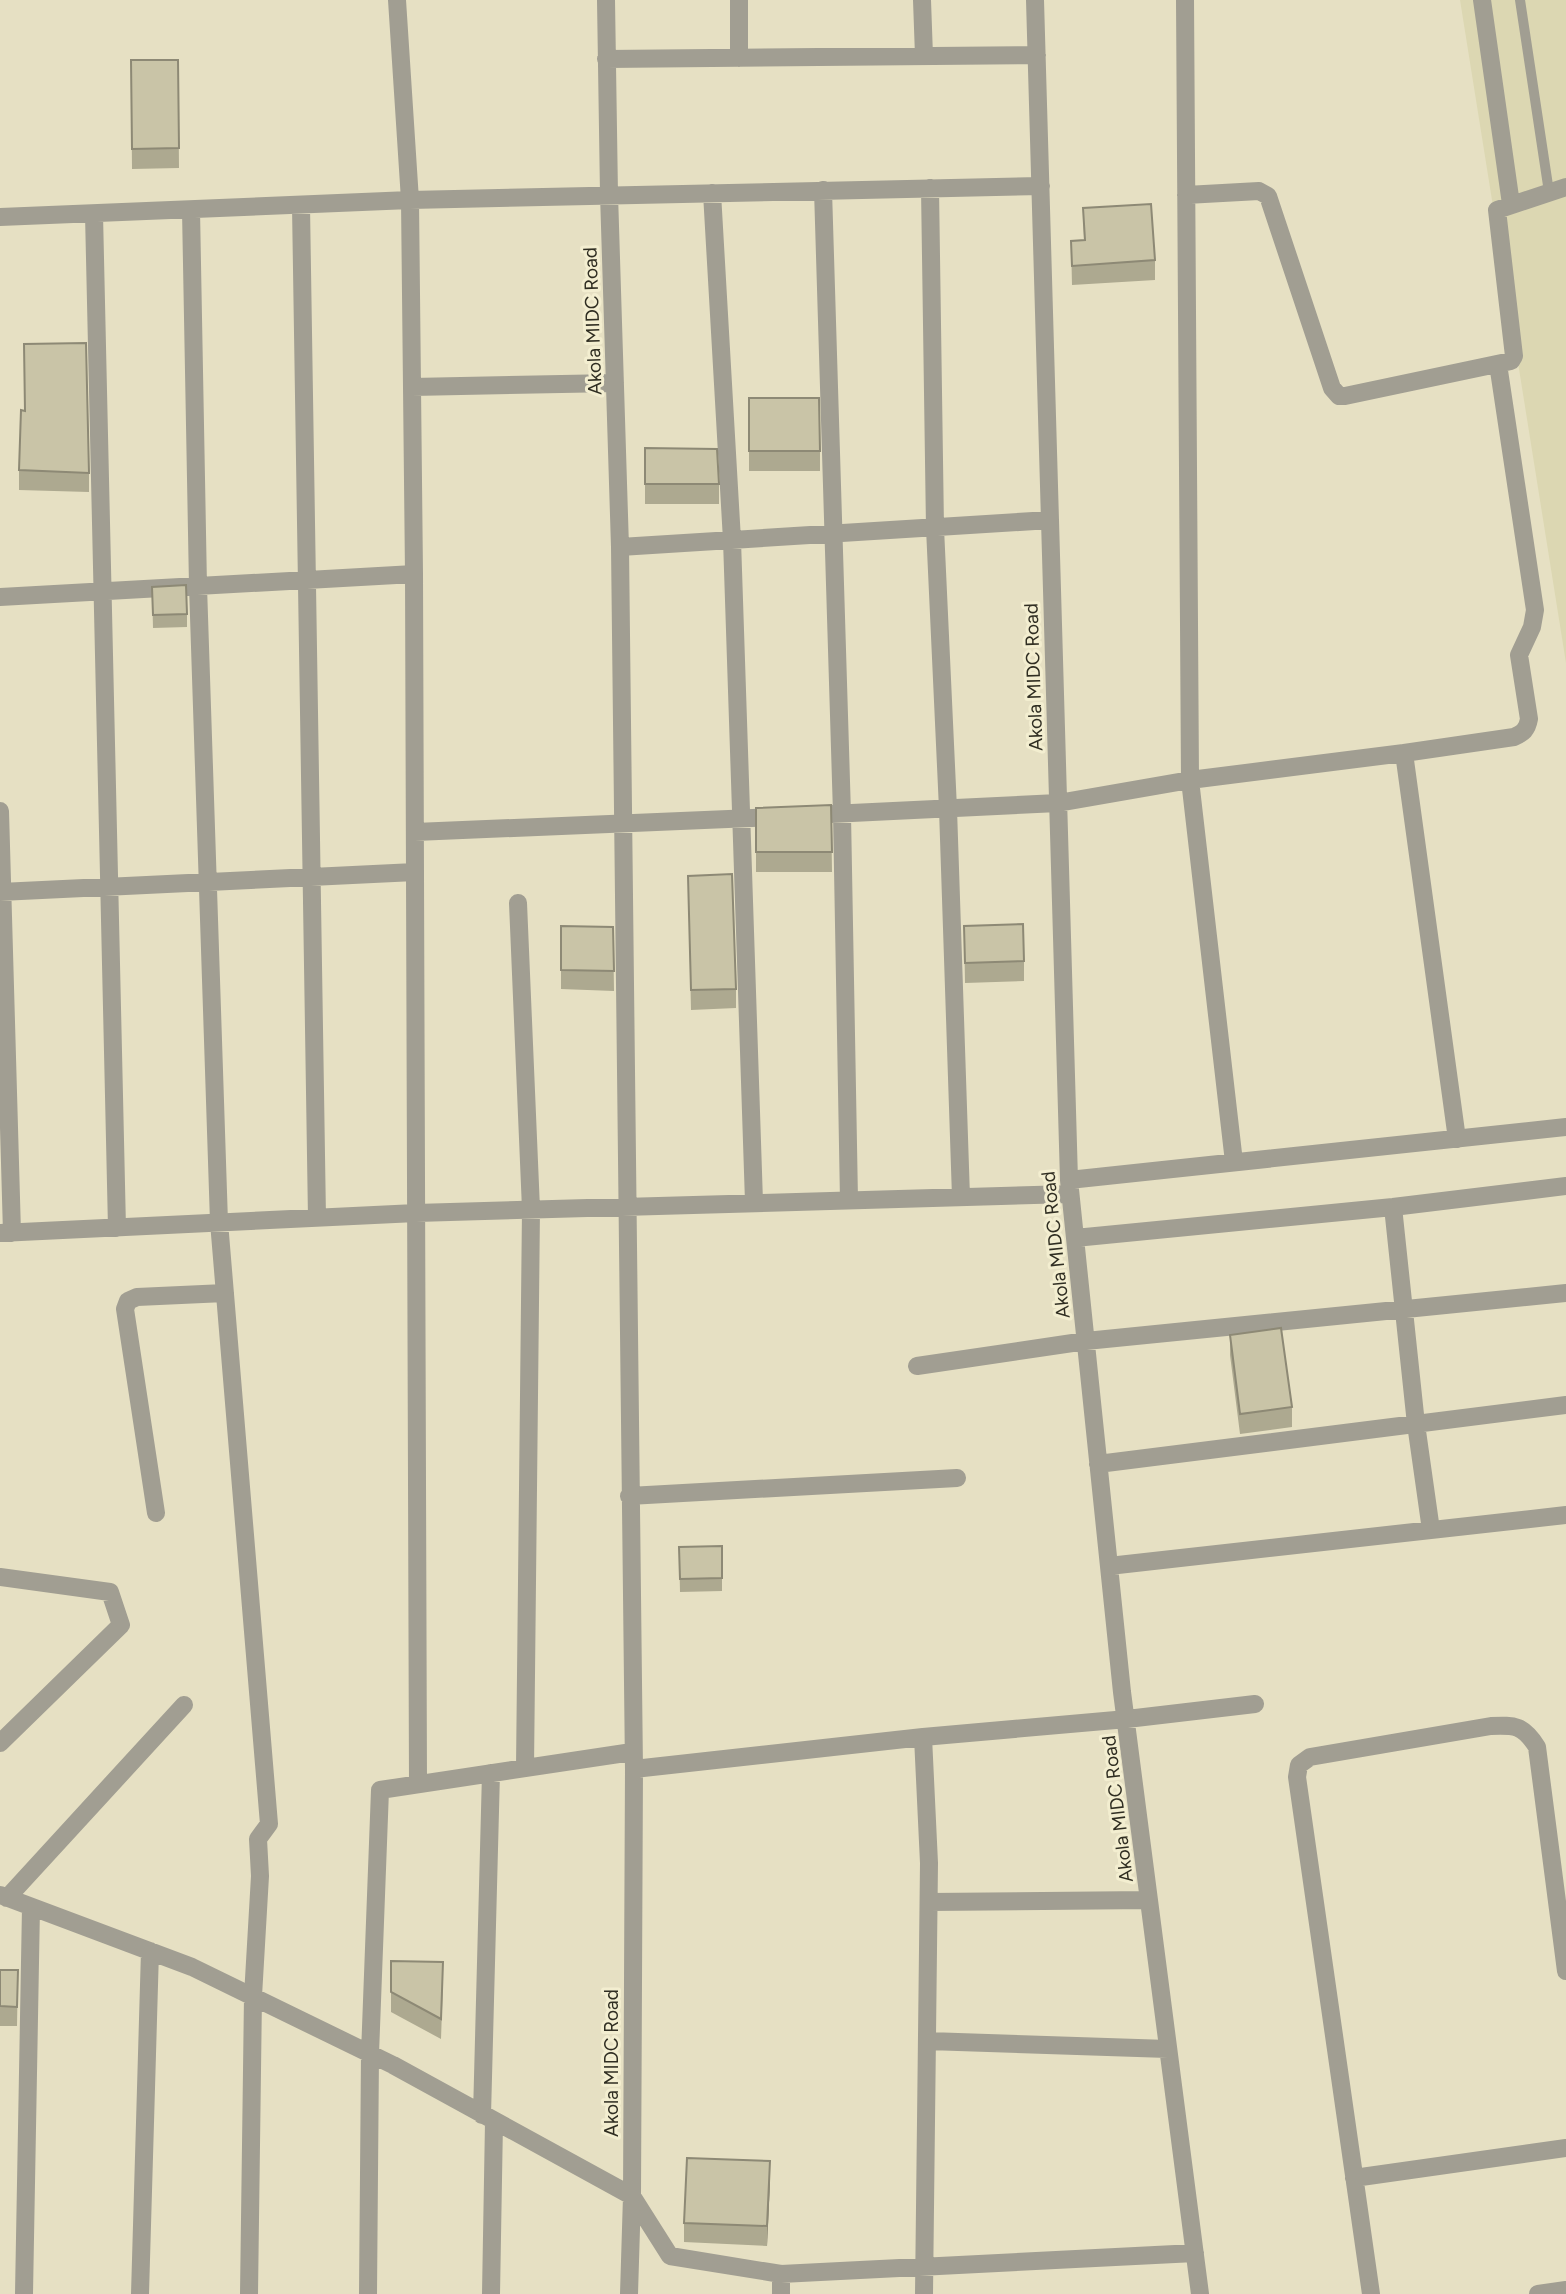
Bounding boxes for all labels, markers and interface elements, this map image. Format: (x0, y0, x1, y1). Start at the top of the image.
street label: Akola MIDC Road (578, 247, 607, 395)
street label: Akola MIDC Road (1019, 603, 1048, 751)
street label: Akola MIDC Road (1036, 1170, 1075, 1320)
street label: Akola MIDC Road (1097, 1734, 1138, 1884)
street label: Akola MIDC Road (600, 1989, 623, 2137)

